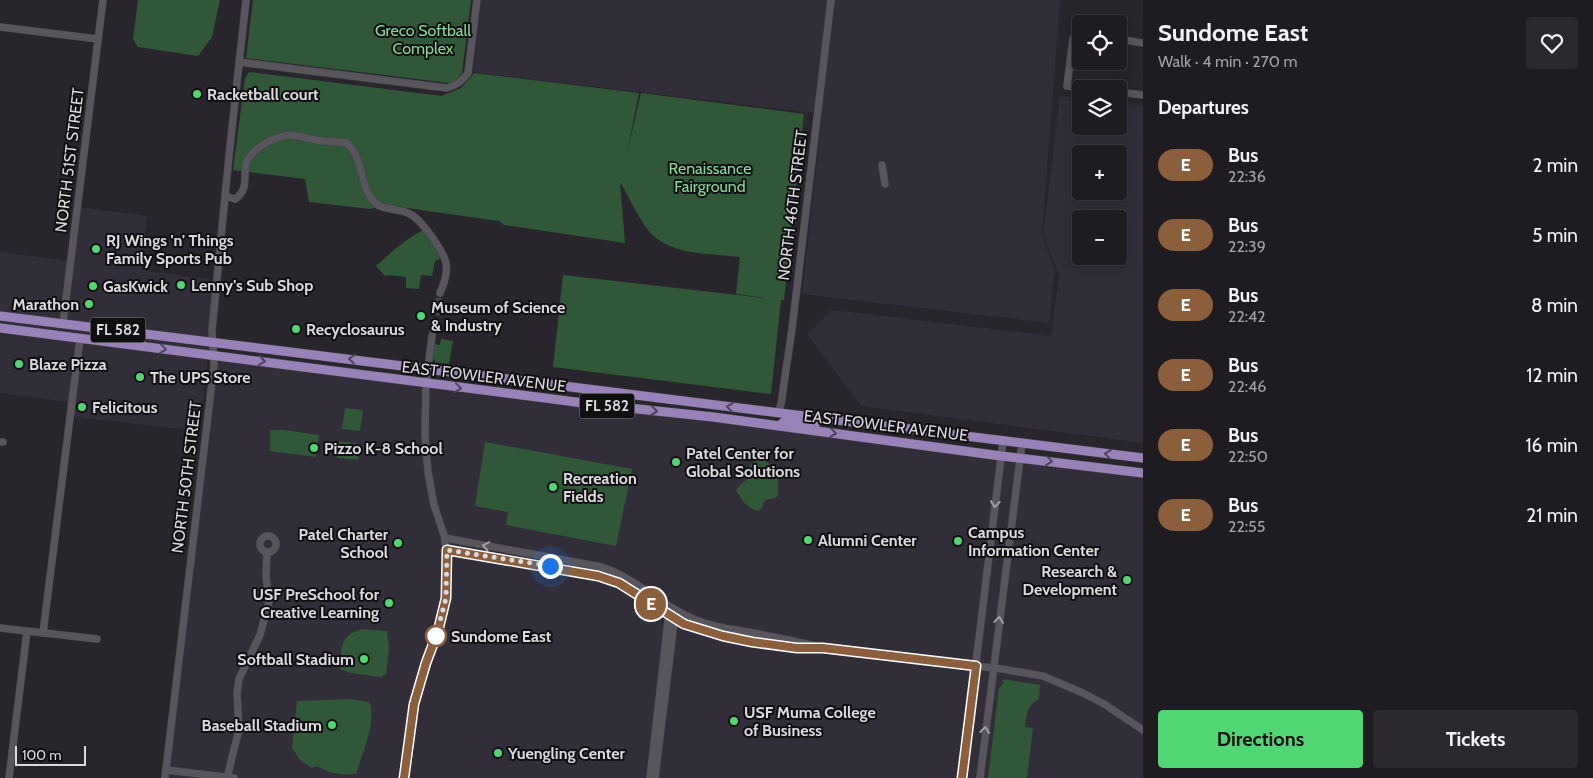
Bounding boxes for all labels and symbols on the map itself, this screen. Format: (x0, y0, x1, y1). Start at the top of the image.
park label: Greco Softball Complex (375, 21, 471, 58)
place label: Racketball court (207, 85, 319, 104)
street label: NORTH 51ST STREET (51, 86, 88, 233)
marker: Racketball court (191, 88, 203, 100)
street label: NORTH 46TH STREET (774, 128, 811, 281)
park label: Renaissance Fairground (669, 159, 751, 196)
place label: RJ Wings 'n' Things Family Sports Pub (106, 231, 234, 268)
marker: RJ Wings 'n' Things Family Sports Pub (90, 243, 102, 255)
place label: Lenny's Sub Shop (191, 276, 313, 295)
place label: GasKwick (103, 277, 168, 296)
marker: Lenny's Sub Shop (175, 279, 187, 291)
marker: GasKwick (87, 280, 99, 292)
place label: Marathon (13, 295, 79, 314)
marker: Marathon (83, 298, 95, 310)
place label: Museum of Science & Industry (431, 298, 565, 335)
marker: Museum of Science & Industry (415, 310, 427, 322)
road number: FL 582 (90, 318, 146, 342)
place label: Recyclosaurus (306, 320, 405, 339)
marker: Recyclosaurus (290, 323, 302, 335)
one-way arrow (159, 343, 167, 354)
one-way arrow (348, 354, 356, 365)
place label: Blaze Pizza (29, 355, 107, 374)
one-way arrow (258, 356, 267, 366)
street label: EAST FOWLER AVENUE (401, 357, 567, 396)
marker: Blaze Pizza (13, 358, 25, 370)
place label: The UPS Store (150, 368, 250, 387)
marker: The UPS Store (134, 371, 146, 383)
one-way arrow (454, 382, 462, 393)
road number: FL 582 (580, 394, 634, 418)
place label: Felicitous (92, 398, 158, 417)
street label: NORTH 50TH STREET (168, 399, 205, 554)
marker: Felicitous (76, 401, 88, 413)
one-way arrow (725, 402, 733, 413)
one-way arrow (651, 405, 659, 416)
street label: EAST FOWLER AVENUE (803, 406, 969, 445)
one-way arrow (829, 427, 837, 438)
place label: Pizzo K-8 School (324, 439, 443, 458)
marker: Pizzo K-8 School (308, 442, 320, 454)
place label: Patel Center for Global Solutions (686, 444, 800, 481)
one-way arrow (1103, 449, 1111, 460)
one-way arrow (1045, 455, 1053, 466)
marker: Patel Center for Global Solutions (670, 456, 682, 468)
place label: Recreation Fields (563, 469, 637, 506)
marker: Recreation Fields (547, 481, 559, 493)
one-way arrow (990, 500, 1001, 508)
place label: Campus Information Center (968, 523, 1100, 560)
place label: Patel Charter School (298, 525, 389, 562)
place label: Alumni Center (818, 531, 917, 550)
marker: Alumni Center (802, 534, 814, 546)
marker: Campus Information Center (952, 535, 964, 547)
marker: Patel Charter School (392, 537, 404, 549)
one-way arrow (482, 541, 491, 551)
your location (538, 554, 563, 579)
place label: Research & Development (1023, 562, 1117, 599)
marker: Research & Development (1121, 574, 1133, 586)
place label: USF PreSchool for Creative Learning (252, 585, 380, 622)
line badge: E (635, 588, 667, 620)
marker: USF PreSchool for Creative Learning (383, 597, 395, 609)
one-way arrow (993, 615, 1004, 623)
marker: Sundome East (425, 625, 447, 647)
place label: Sundome East (451, 627, 552, 646)
place label: Softball Stadium (237, 650, 354, 669)
marker: Softball Stadium (358, 653, 370, 665)
place label: USF Muma College of Business (744, 703, 876, 740)
marker: USF Muma College of Business (728, 715, 740, 727)
place label: Baseball Stadium (202, 716, 322, 735)
marker: Baseball Stadium (326, 719, 338, 731)
one-way arrow (979, 725, 990, 733)
scale bar (15, 743, 86, 766)
place label: Yuengling Center (507, 744, 625, 763)
marker: Yuengling Center (492, 747, 504, 759)

